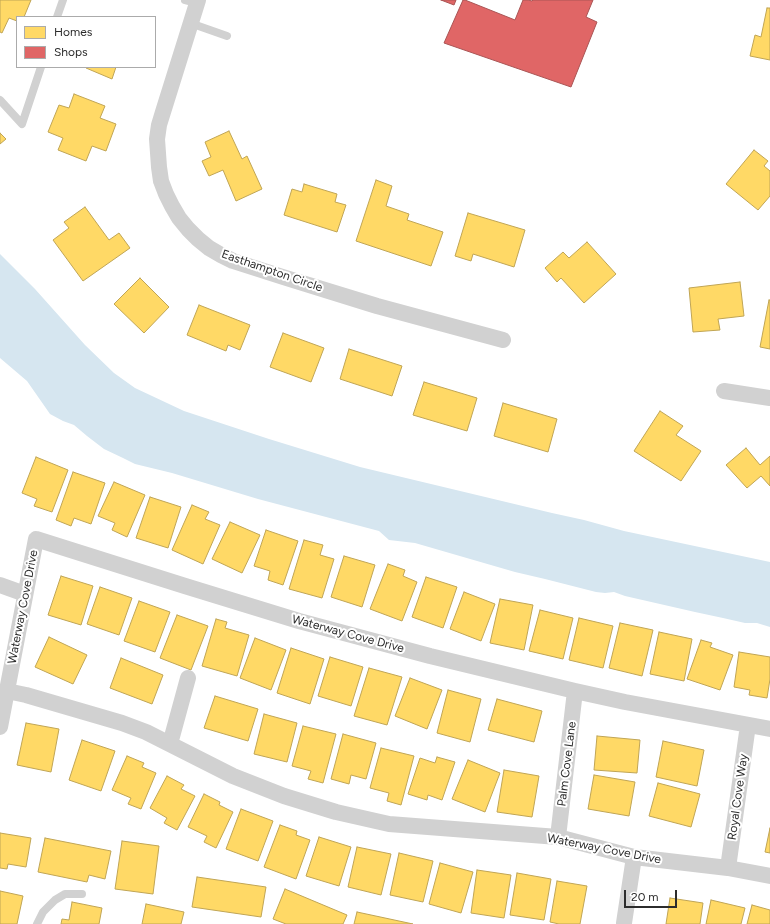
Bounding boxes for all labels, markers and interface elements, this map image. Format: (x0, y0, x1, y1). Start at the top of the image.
legend (16, 16, 156, 68)
text: Homes (54, 25, 92, 39)
text: Shops (54, 45, 88, 59)
street label: Easthampton Circle (220, 247, 324, 295)
street label: Waterway Cove Drive (5, 549, 41, 665)
street label: Waterway Cove Drive (290, 612, 406, 656)
street label: Palm Cove Lane (555, 721, 579, 807)
street label: Royal Cove Way (725, 753, 751, 841)
street label: Waterway Cove Drive (546, 831, 662, 867)
scale bar (626, 882, 679, 908)
text: 20 m (631, 890, 659, 904)

